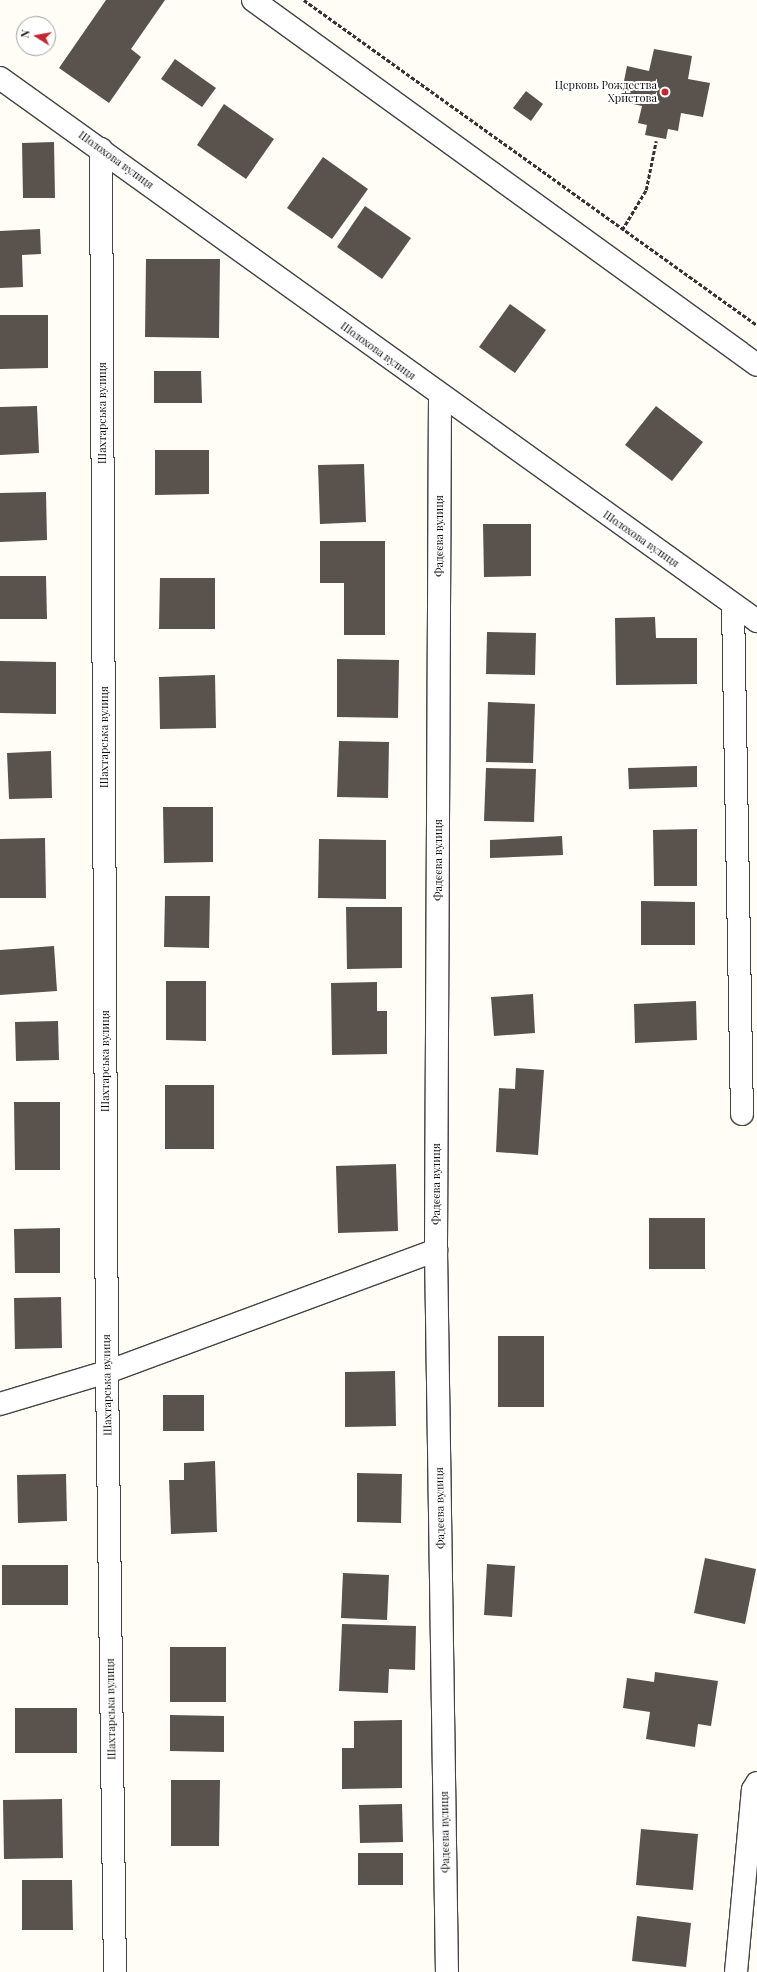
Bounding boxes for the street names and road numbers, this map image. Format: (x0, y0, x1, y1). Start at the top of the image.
street label: Шолохова вулиця (76, 128, 156, 192)
street label: Шолохова вулиця (338, 319, 418, 383)
street label: Шахтарська вулиця (95, 362, 109, 464)
street label: Фадєєва вулиця (432, 495, 446, 577)
street label: Шолохова вулиця (601, 508, 681, 570)
street label: Шахтарська вулиця (97, 686, 111, 788)
street label: Фадєєва вулиця (431, 819, 445, 901)
street label: Шахтарська вулиця (98, 1010, 112, 1112)
street label: Фадєєва вулиця (429, 1143, 443, 1225)
street label: Шахтарська вулиця (100, 1334, 114, 1436)
street label: Фадєєва вулиця (433, 1467, 447, 1549)
street label: Шахтарська вулиця (104, 1658, 118, 1760)
street label: Фадєєва вулиця (438, 1791, 452, 1873)

